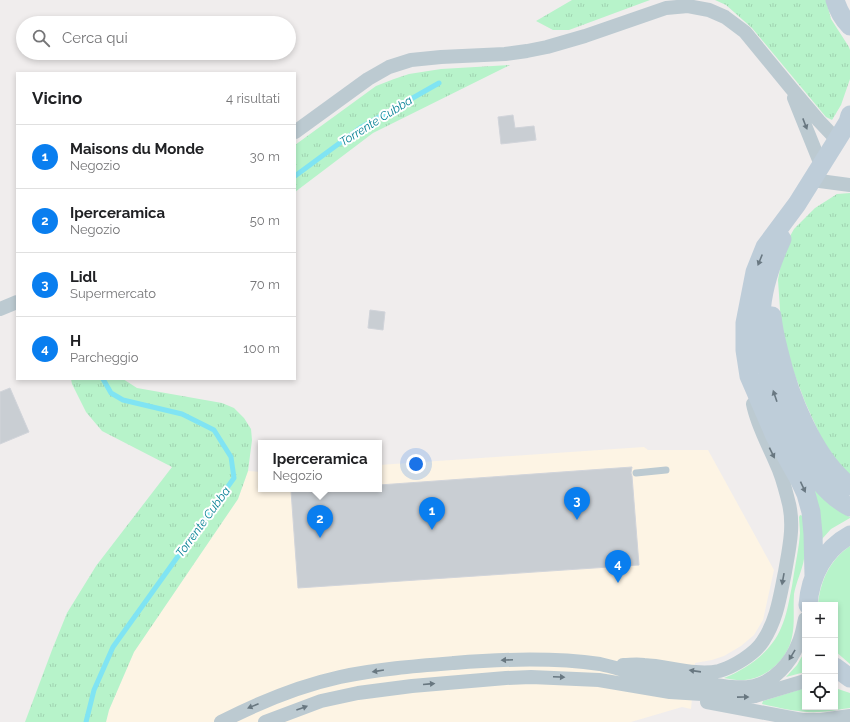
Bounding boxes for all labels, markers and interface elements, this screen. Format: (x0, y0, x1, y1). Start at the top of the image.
search box (16, 16, 296, 60)
icon: search (30, 27, 52, 49)
text: Cerca qui (62, 29, 128, 47)
text: Vicino (32, 88, 82, 108)
text: 4 risultati (226, 91, 280, 106)
water label: Torrente Cubba (337, 93, 415, 149)
one-way arrow (802, 119, 808, 131)
text: Maisons du Monde (70, 140, 204, 158)
text: 1 (42, 149, 48, 164)
text: 30 m (250, 149, 280, 164)
text: Negozio (70, 158, 120, 173)
text: Iperceramica (70, 204, 165, 222)
text: 2 (41, 213, 49, 228)
text: 50 m (250, 213, 280, 228)
text: Negozio (70, 222, 120, 237)
one-way arrow (756, 254, 762, 266)
text: Lidl (70, 268, 97, 286)
text: 3 (41, 277, 49, 292)
text: 70 m (250, 277, 280, 292)
text: Supermercato (70, 286, 156, 301)
text: H (70, 332, 81, 350)
text: 4 (41, 341, 49, 356)
text: 100 m (243, 341, 280, 356)
text: Parcheggio (70, 350, 138, 365)
one-way arrow (772, 389, 778, 401)
popup (258, 440, 382, 492)
one-way arrow (769, 448, 775, 459)
text: Iperceramica (272, 450, 368, 468)
your location (406, 454, 426, 474)
text: Negozio (272, 468, 323, 483)
one-way arrow (800, 481, 806, 493)
water label: Torrente Cubba (173, 484, 233, 560)
pin: 3 (564, 487, 590, 520)
pin: 1 (419, 497, 445, 530)
pin: 2 (307, 505, 333, 538)
pin: 4 (605, 550, 631, 583)
one-way arrow (780, 573, 786, 585)
map controls (802, 602, 838, 710)
button: + (802, 602, 838, 638)
button: − (802, 638, 838, 674)
one-way arrow (788, 649, 795, 661)
one-way arrow (500, 657, 513, 663)
one-way arrow (372, 668, 384, 674)
one-way arrow (689, 668, 701, 675)
one-way arrow (553, 674, 565, 681)
button: locate (802, 674, 838, 710)
one-way arrow (423, 681, 435, 688)
one-way arrow (737, 694, 750, 700)
one-way arrow (247, 704, 259, 710)
one-way arrow (296, 705, 308, 711)

